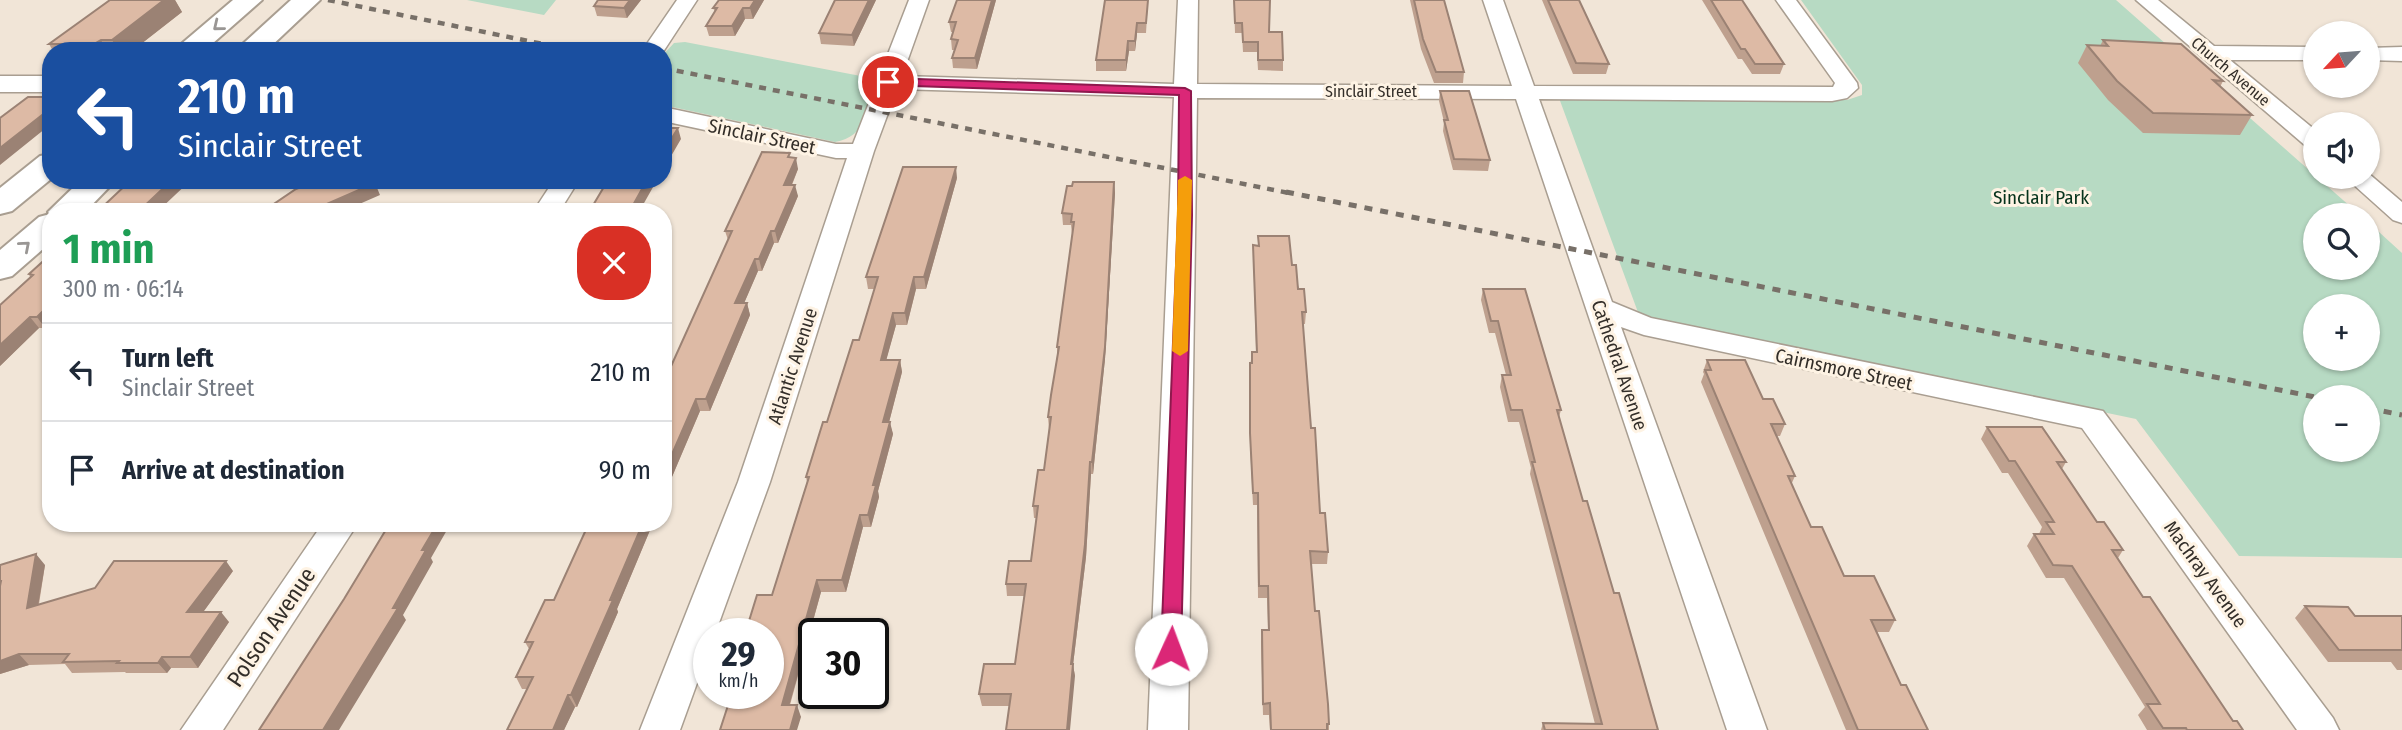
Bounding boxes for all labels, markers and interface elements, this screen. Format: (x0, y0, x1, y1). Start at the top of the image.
one-way arrow (214, 17, 226, 30)
north arrow (2303, 21, 2380, 98)
map controls (2303, 21, 2380, 462)
street label: Church Avenue (2187, 33, 2274, 110)
pin (858, 52, 918, 112)
icon: arrive (869, 63, 907, 101)
text: 210 m (178, 67, 295, 126)
icon: left (63, 70, 154, 161)
street label: Sinclair Street (1325, 82, 1418, 101)
button: sound (2303, 112, 2380, 189)
street label: Sinclair Street (706, 114, 818, 159)
text: Sinclair Street (178, 127, 362, 165)
park label: Sinclair Park (1993, 186, 2089, 209)
button: search (2303, 203, 2380, 280)
text: 1 min (63, 224, 154, 274)
button: close (577, 226, 651, 300)
one-way arrow (17, 242, 30, 254)
text: 300 m · 06:14 (63, 275, 184, 303)
button: + (2303, 294, 2380, 371)
street label: Cathedral Avenue (1586, 297, 1653, 433)
street label: Atlantic Avenue (763, 305, 822, 427)
text: Turn left (122, 343, 214, 374)
street label: Cairnsmore Street (1773, 344, 1915, 395)
icon: left (63, 353, 101, 391)
text: 210 m (590, 357, 651, 388)
text: Sinclair Street (122, 374, 254, 402)
button: − (2303, 385, 2380, 462)
icon: arrive (63, 451, 101, 489)
text: Arrive at destination (122, 455, 345, 486)
text: 90 m (599, 455, 651, 486)
street label: Machray Avenue (2159, 517, 2252, 632)
street label: Polson Avenue (221, 562, 321, 692)
position arrow (1134, 612, 1208, 686)
speed limit sign: 30 (798, 618, 889, 709)
text: 29 (721, 633, 756, 675)
text: km/h (718, 670, 759, 692)

